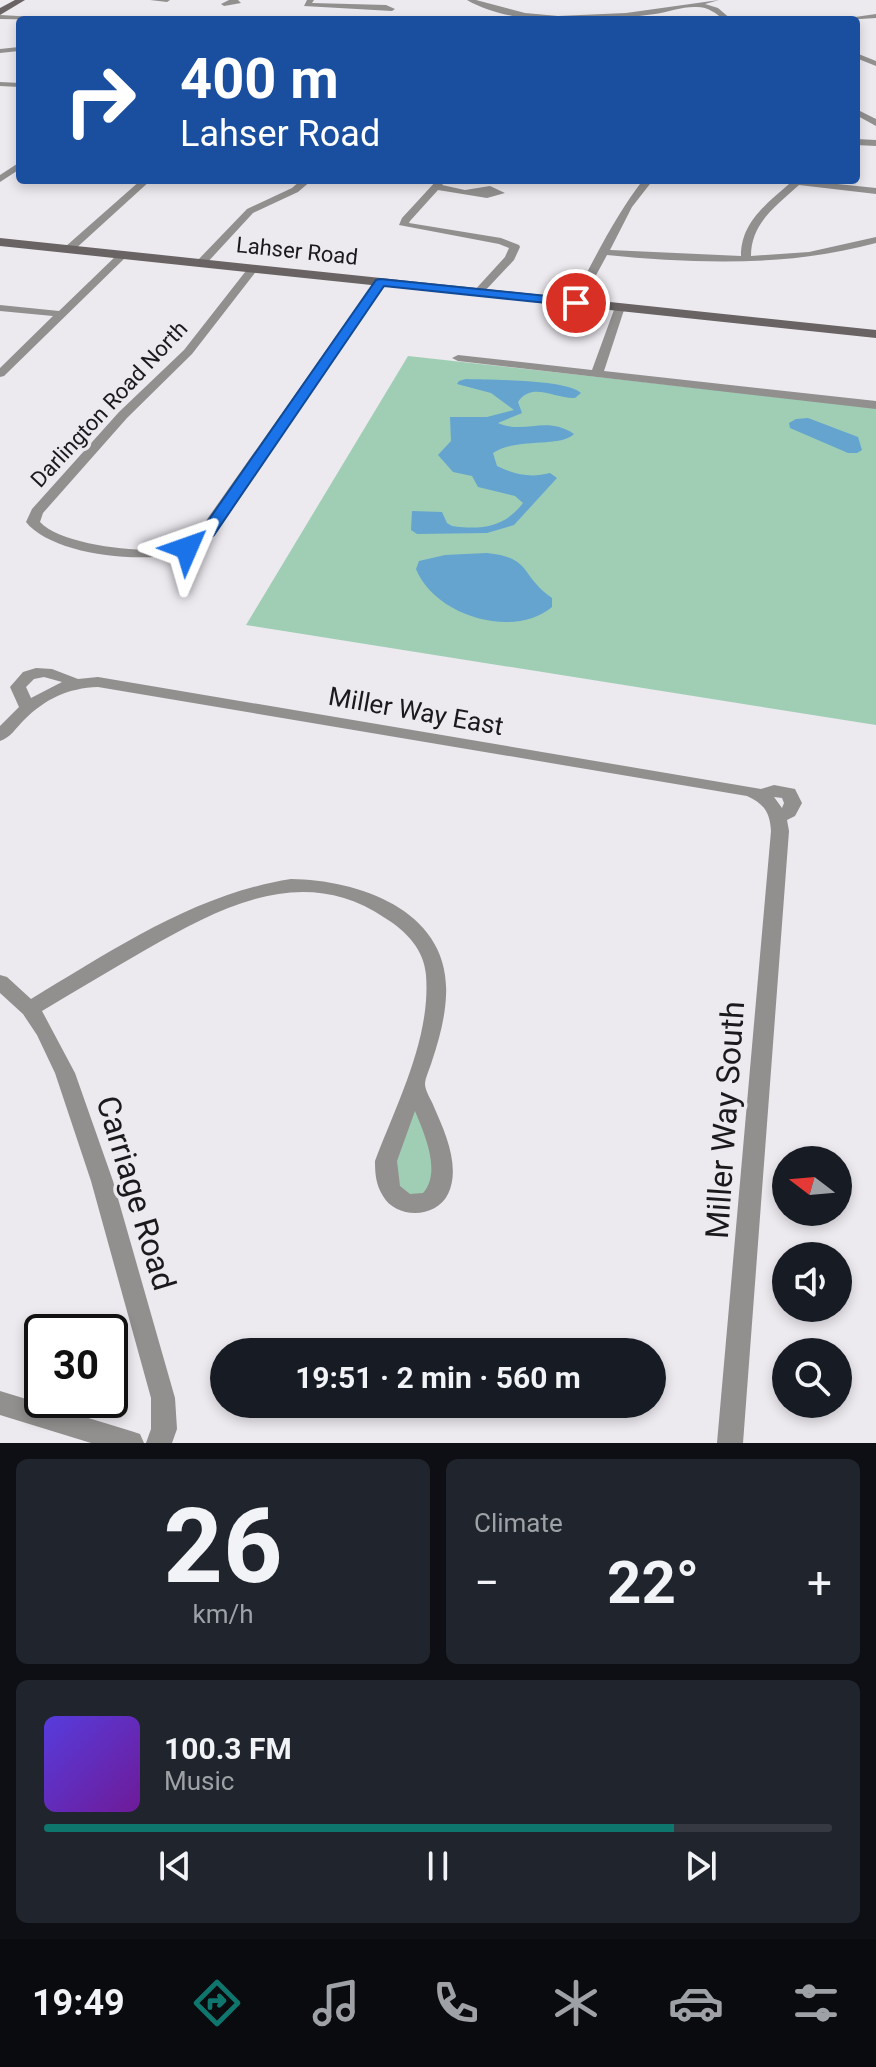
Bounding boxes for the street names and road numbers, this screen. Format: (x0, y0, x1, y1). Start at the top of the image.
street label: Lahser Road (235, 232, 359, 270)
street label: Darlington Road North (26, 316, 192, 492)
street label: Miller Way East (326, 681, 506, 741)
street label: Miller Way South (698, 1000, 752, 1240)
street label: Carriage Road (88, 1091, 184, 1295)

